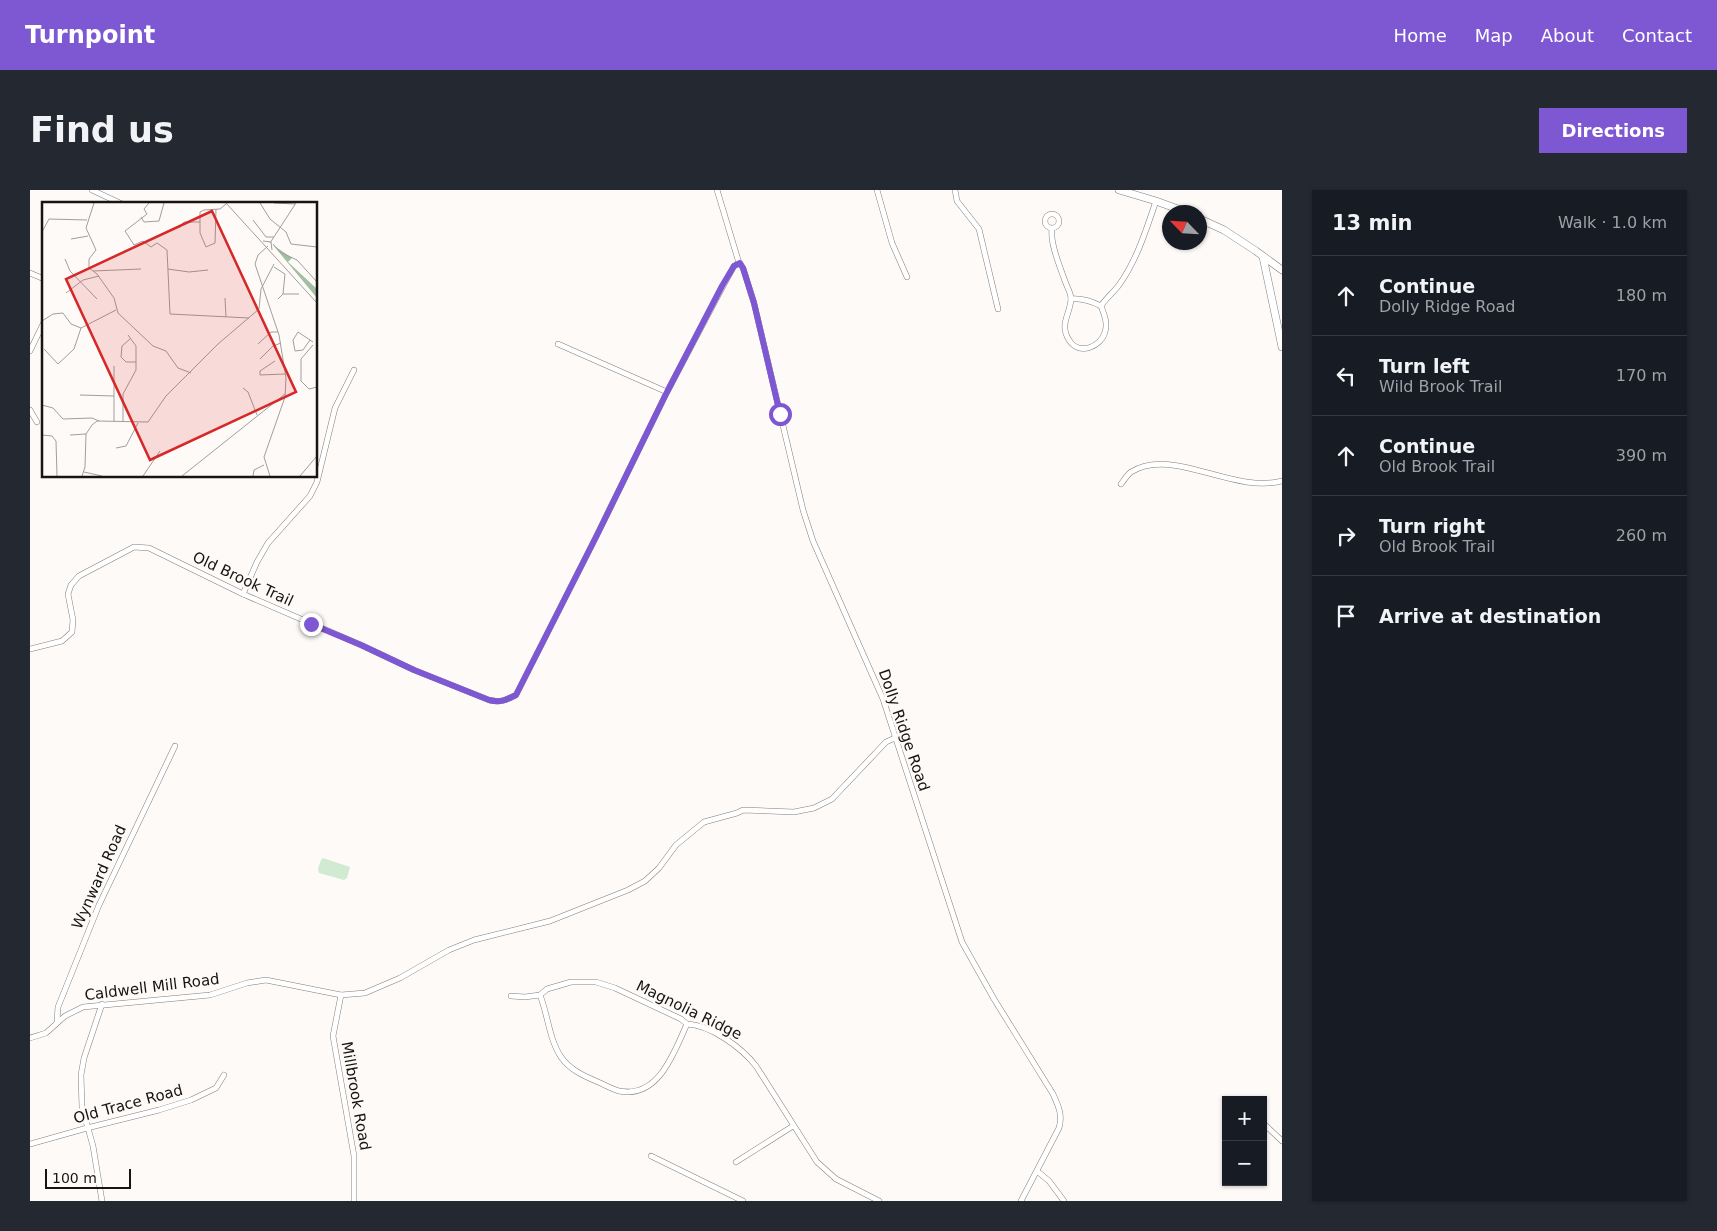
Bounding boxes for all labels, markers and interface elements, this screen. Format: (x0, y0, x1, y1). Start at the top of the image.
text: Turnpoint (25, 21, 155, 49)
text: Home (1394, 25, 1447, 46)
text: Map (1475, 25, 1513, 46)
text: About (1541, 25, 1594, 46)
text: Contact (1622, 25, 1692, 46)
button: Directions (1539, 108, 1687, 153)
text: Find us (30, 110, 174, 150)
inset map (42, 202, 318, 478)
north arrow (1162, 205, 1207, 250)
text: 13 min (1332, 211, 1413, 235)
text: Walk · 1.0 km (1558, 213, 1667, 232)
text: Continue (1379, 275, 1475, 297)
icon: ahead (1332, 282, 1360, 310)
text: 180 m (1616, 286, 1667, 305)
text: Dolly Ridge Road (1379, 297, 1516, 316)
text: Turn left (1379, 355, 1470, 377)
icon: left (1332, 362, 1360, 390)
text: 170 m (1616, 366, 1667, 385)
text: Wild Brook Trail (1379, 377, 1502, 396)
route start (769, 403, 792, 426)
text: Continue (1379, 435, 1475, 457)
icon: ahead (1332, 442, 1360, 470)
text: 390 m (1616, 446, 1667, 465)
text: Old Brook Trail (1379, 457, 1495, 476)
text: Turn right (1379, 515, 1485, 537)
icon: right (1332, 522, 1360, 550)
text: 260 m (1616, 526, 1667, 545)
text: Old Brook Trail (1379, 537, 1495, 556)
street label: Old Brook Trail (190, 548, 296, 610)
icon: arrive (1332, 602, 1360, 630)
text: Arrive at destination (1379, 605, 1601, 627)
route end (300, 613, 323, 636)
street label: Dolly Ridge Road (875, 667, 933, 793)
street label: Wynward Road (68, 822, 130, 932)
street label: Caldwell Mill Road (84, 970, 220, 1004)
street label: Magnolia Ridge (633, 977, 745, 1043)
street label: Millbrook Road (338, 1040, 374, 1152)
street label: Old Trace Road (71, 1081, 185, 1127)
map controls (1222, 1096, 1267, 1186)
button: + (1222, 1096, 1267, 1141)
button: − (1222, 1141, 1267, 1186)
scale bar (45, 1166, 131, 1189)
text: 100 m (52, 1170, 97, 1186)

